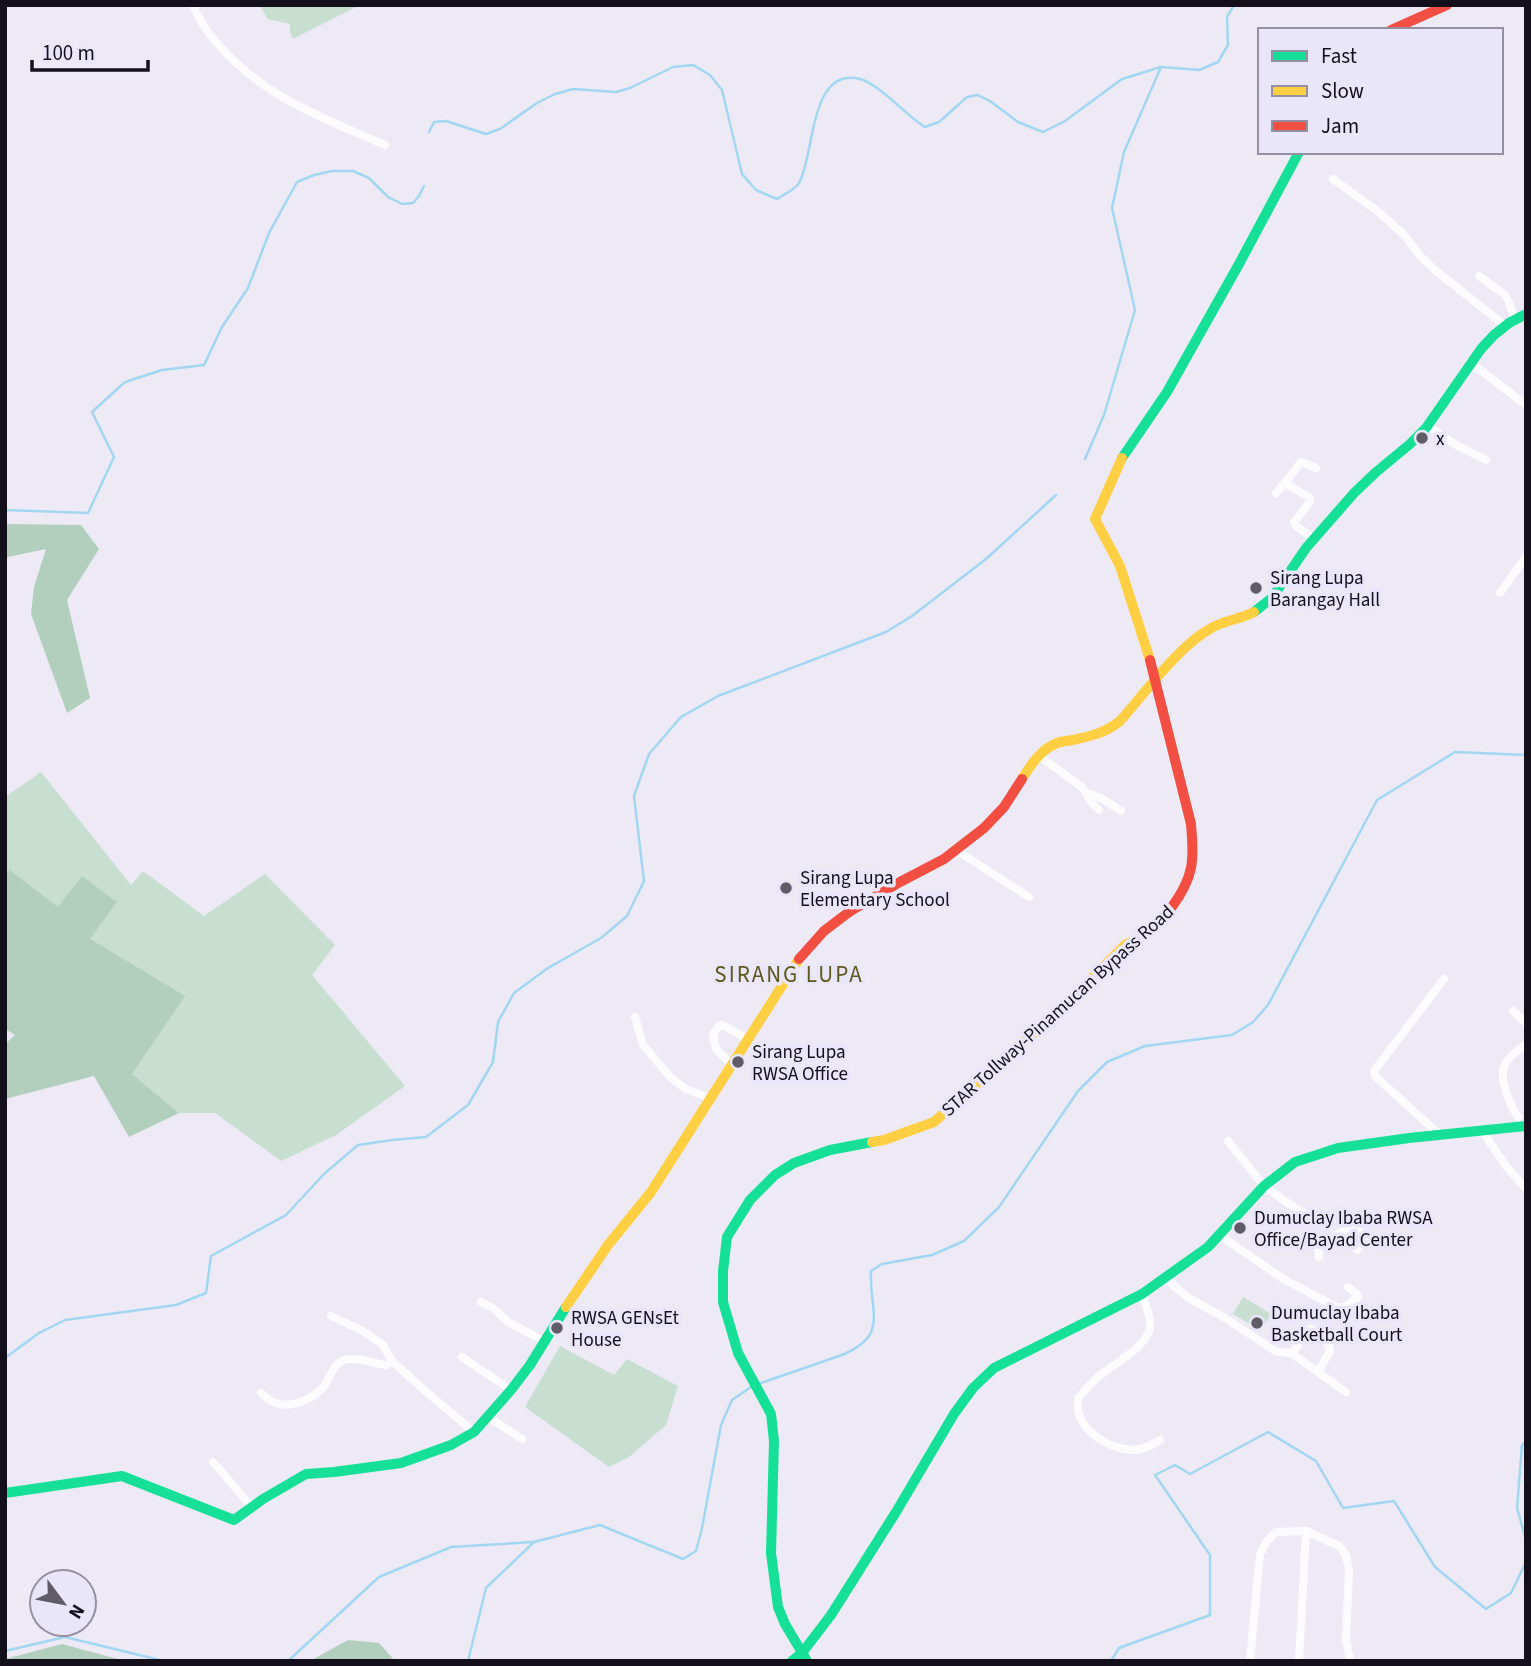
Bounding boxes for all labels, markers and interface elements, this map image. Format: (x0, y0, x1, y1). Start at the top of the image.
scale bar (32, 28, 147, 72)
legend (1258, 28, 1503, 154)
text: 100 m (42, 38, 95, 68)
text: Fast (1321, 41, 1357, 71)
text: Slow (1321, 76, 1364, 106)
text: Jam (1321, 111, 1359, 141)
place label: x (1436, 426, 1445, 453)
marker: x (1414, 430, 1430, 446)
place label: Sirang Lupa Barangay Hall (1270, 565, 1380, 614)
marker: Sirang Lupa Barangay Hall (1248, 580, 1264, 596)
place label: Sirang Lupa Elementary School (800, 865, 950, 914)
marker: Sirang Lupa Elementary School (778, 880, 794, 896)
street label: STAR Tollway-Pinamucan Bypass Road (936, 899, 1180, 1123)
district label: SIRANG LUPA (714, 958, 864, 991)
place label: Sirang Lupa RWSA Office (752, 1039, 848, 1088)
marker: Sirang Lupa RWSA Office (730, 1054, 746, 1070)
place label: Dumuclay Ibaba RWSA Office/Bayad Center (1254, 1205, 1433, 1254)
marker: Dumuclay Ibaba RWSA Office/Bayad Center (1232, 1220, 1248, 1236)
place label: Dumuclay Ibaba Basketball Court (1271, 1300, 1403, 1349)
place label: RWSA GENsEt House (571, 1305, 680, 1354)
marker: Dumuclay Ibaba Basketball Court (1249, 1315, 1265, 1331)
marker: RWSA GENsEt House (549, 1320, 565, 1336)
north arrow (28, 1568, 98, 1638)
text: N (61, 1599, 91, 1624)

